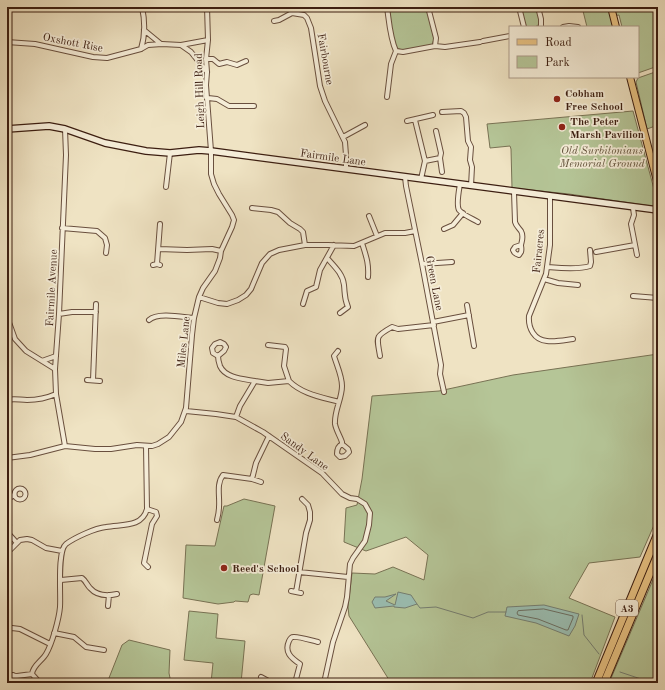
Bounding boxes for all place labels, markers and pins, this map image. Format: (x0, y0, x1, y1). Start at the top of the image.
place label: Cobham Free School (565, 89, 624, 113)
marker: Cobham Free School (552, 94, 562, 104)
place label: The Peter Marsh Pavilion (570, 117, 644, 141)
marker: The Peter Marsh Pavilion (557, 122, 567, 132)
marker: Reed's School (219, 563, 229, 573)
place label: Reed's School (232, 564, 300, 575)

